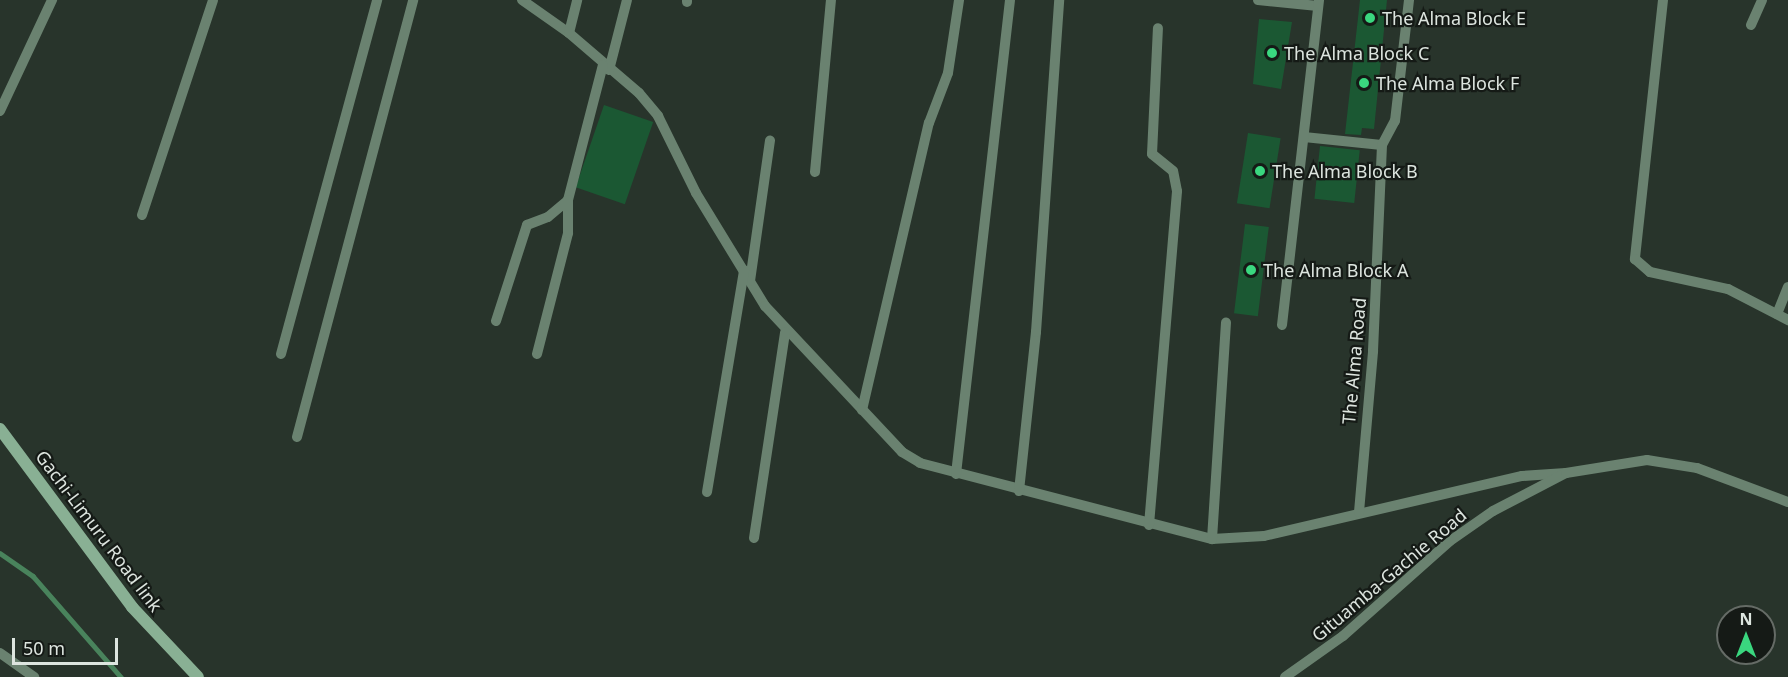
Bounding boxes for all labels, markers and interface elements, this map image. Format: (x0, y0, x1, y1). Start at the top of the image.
place label: The Alma Block E (1382, 7, 1526, 29)
marker: The Alma Block E (1363, 11, 1377, 25)
place label: The Alma Block C (1284, 42, 1429, 64)
marker: The Alma Block C (1265, 46, 1279, 60)
place label: The Alma Block F (1376, 72, 1519, 94)
marker: The Alma Block F (1357, 76, 1371, 90)
place label: The Alma Block B (1272, 160, 1418, 182)
marker: The Alma Block B (1253, 164, 1267, 178)
place label: The Alma Block A (1263, 259, 1408, 281)
marker: The Alma Block A (1244, 263, 1258, 277)
street label: The Alma Road (1338, 297, 1370, 425)
street label: Gachi-Limuru Road link (31, 446, 167, 616)
street label: Gituamba-Gachie Road (1307, 504, 1471, 646)
north arrow (1716, 605, 1776, 665)
text: N (1739, 608, 1753, 630)
scale bar (15, 626, 122, 664)
text: 50 m (23, 636, 65, 660)

